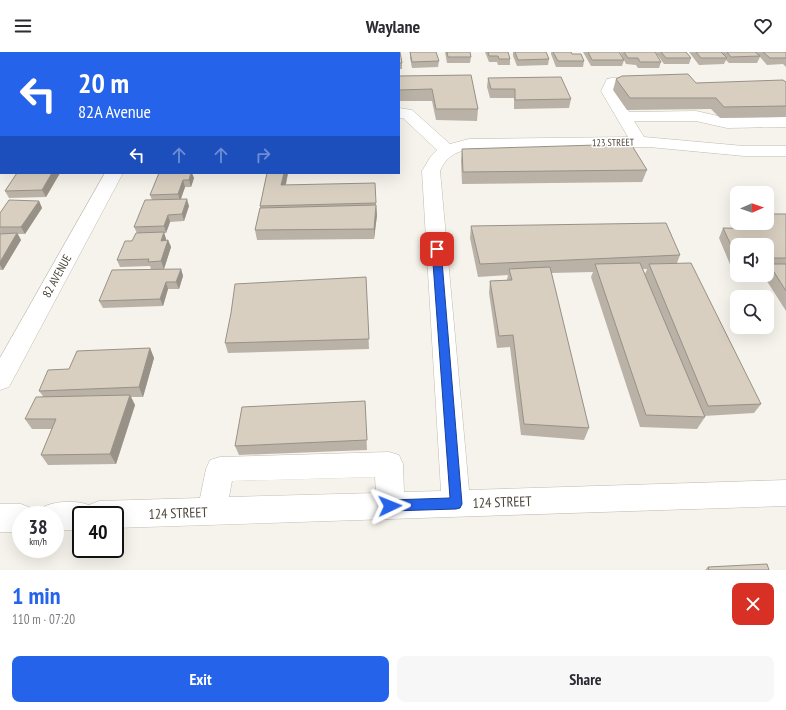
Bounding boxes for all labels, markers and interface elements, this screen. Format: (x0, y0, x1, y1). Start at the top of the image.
icon: menu (12, 15, 34, 37)
text: Waylane (366, 15, 420, 38)
icon: heart (752, 15, 774, 37)
text: 20 m (78, 64, 129, 101)
icon: left (12, 68, 64, 120)
text: 82A Avenue (78, 100, 151, 123)
street label: 123 STREET (592, 136, 635, 149)
icon: left (126, 144, 148, 166)
icon: ahead (168, 144, 190, 166)
icon: ahead (210, 144, 232, 166)
icon: right (252, 144, 274, 166)
north arrow (730, 186, 774, 230)
map controls (730, 186, 774, 334)
pin (420, 232, 454, 266)
icon: arrive (426, 238, 448, 260)
button: sound (730, 238, 774, 282)
street label: 82 AVENUE (39, 252, 74, 300)
button: search (730, 290, 774, 334)
position arrow (369, 485, 411, 527)
street label: 124 STREET (472, 492, 533, 512)
street label: 124 STREET (148, 503, 209, 523)
speed limit sign: 40 (72, 506, 124, 558)
text: 38 (28, 514, 48, 540)
text: km/h (29, 535, 47, 548)
text: 1 min (12, 580, 60, 611)
button: close (732, 583, 774, 625)
text: 110 m · 07:20 (12, 611, 75, 628)
button: Exit (12, 656, 389, 702)
button: Share (397, 656, 774, 702)

